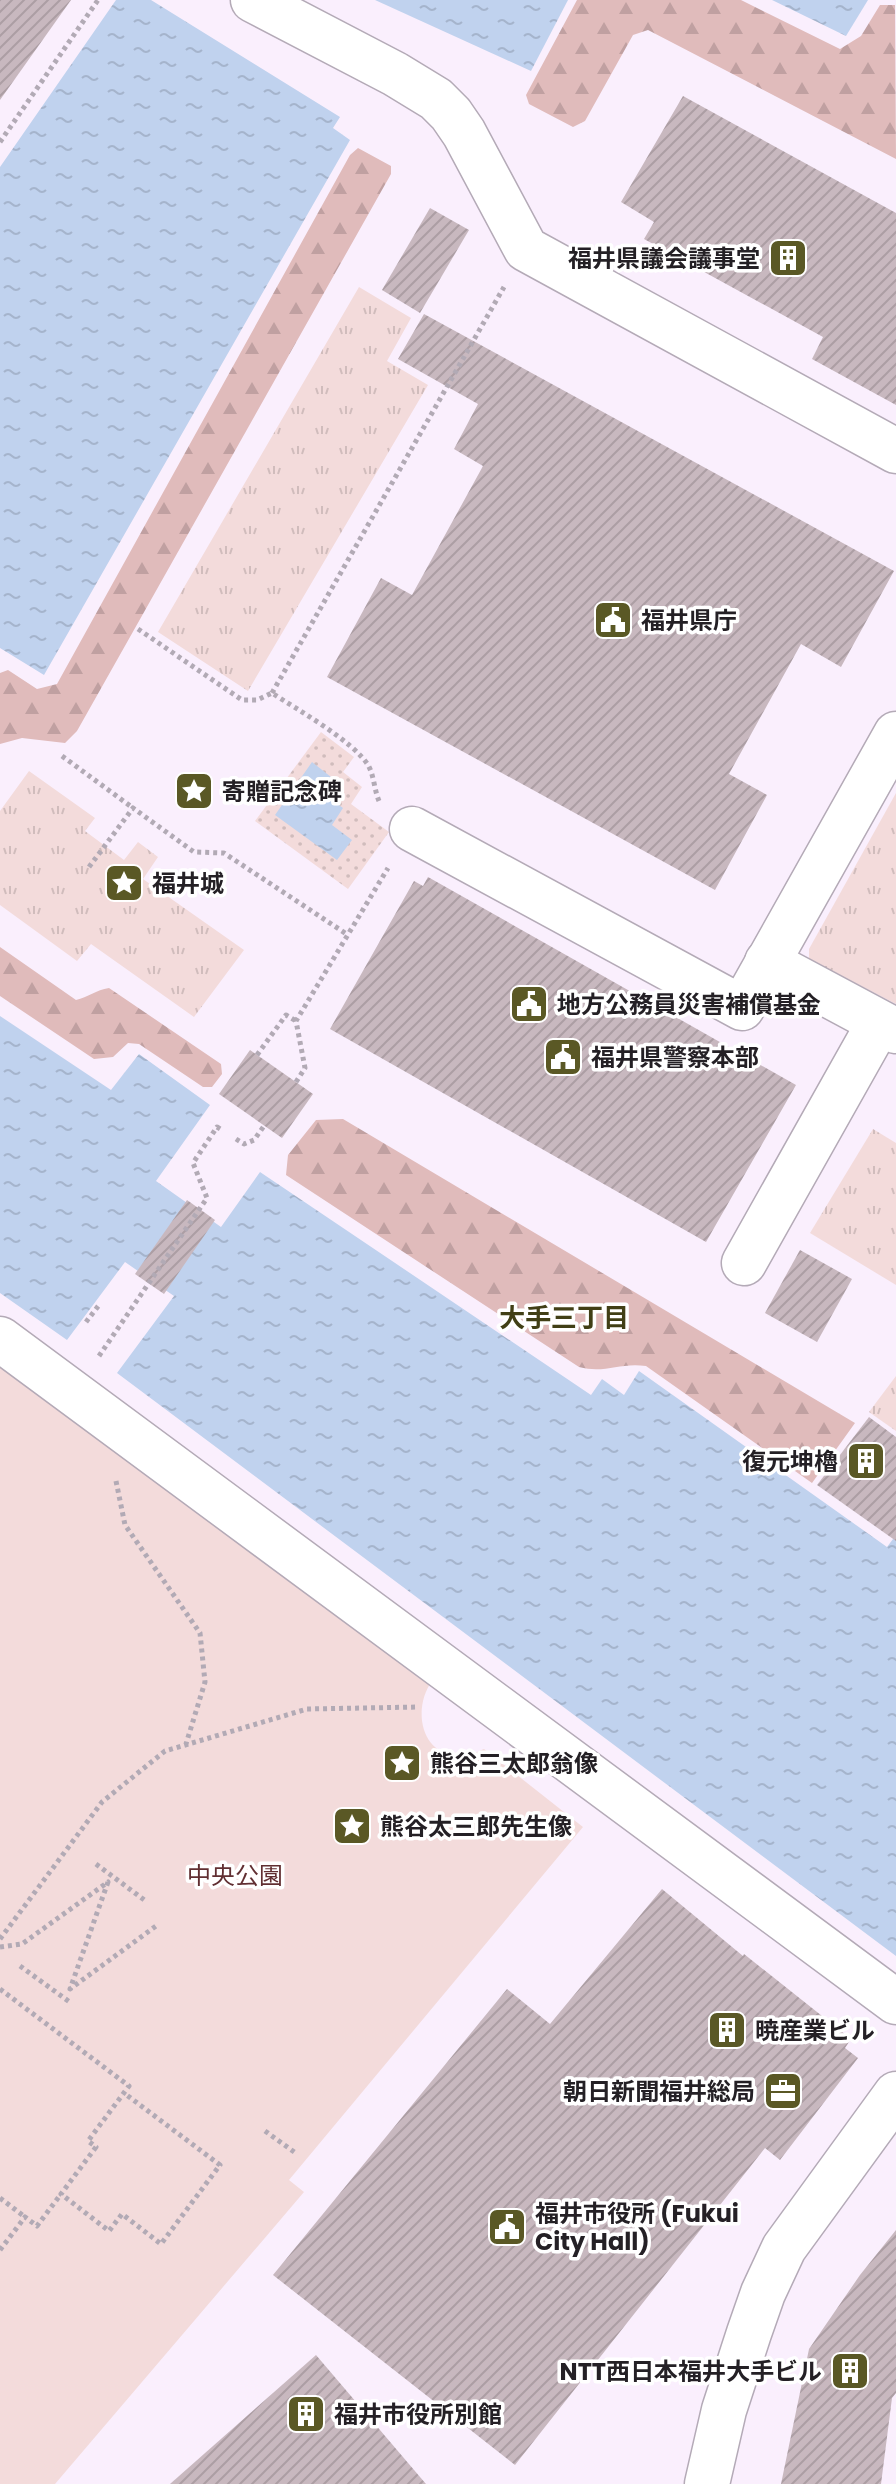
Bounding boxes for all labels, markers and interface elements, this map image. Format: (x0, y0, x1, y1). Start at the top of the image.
building icon: 福井県議会議事堂 (767, 237, 809, 279)
place label: 福井県議会議事堂 (568, 242, 760, 275)
public building icon: 福井県庁 (592, 599, 634, 641)
place label: 福井県庁 (641, 604, 737, 637)
place icon: 寄贈記念碑 (173, 770, 215, 812)
place label: 寄贈記念碑 (222, 775, 342, 808)
place icon: 福井城 (103, 862, 145, 904)
place label: 福井城 (152, 867, 224, 900)
public building icon: 地方公務員災害補償基金 (508, 983, 550, 1025)
place label: 地方公務員災害補償基金 (557, 988, 821, 1021)
public building icon: 福井県警察本部 (542, 1036, 584, 1078)
place label: 福井県警察本部 (591, 1041, 759, 1074)
district label: 大手三丁目 (499, 1300, 629, 1336)
building icon: 復元坤櫓 (845, 1440, 887, 1482)
place label: 復元坤櫓 (742, 1445, 838, 1478)
place icon: 熊谷三太郎翁像 (381, 1742, 423, 1784)
place label: 熊谷三太郎翁像 (430, 1747, 598, 1780)
place icon: 熊谷太三郎先生像 (331, 1805, 373, 1847)
place label: 熊谷太三郎先生像 (380, 1810, 572, 1843)
park label: 中央公園 (187, 1859, 283, 1892)
building icon: 暁産業ビル (706, 2009, 748, 2051)
place label: 暁産業ビル (755, 2014, 875, 2047)
office icon: 朝日新聞福井総局 (762, 2070, 804, 2112)
place label: 朝日新聞福井総局 (563, 2075, 755, 2108)
place label: 福井市役所 (Fukui City Hall) (535, 2197, 739, 2258)
public building icon: 福井市役所 (Fukui City Hall) (486, 2206, 528, 2248)
building icon: NTT西日本福井大手ビル (829, 2350, 871, 2392)
place label: NTT西日本福井大手ビル (560, 2355, 822, 2388)
building icon: 福井市役所別館 (285, 2393, 327, 2435)
place label: 福井市役所別館 (334, 2398, 502, 2431)

